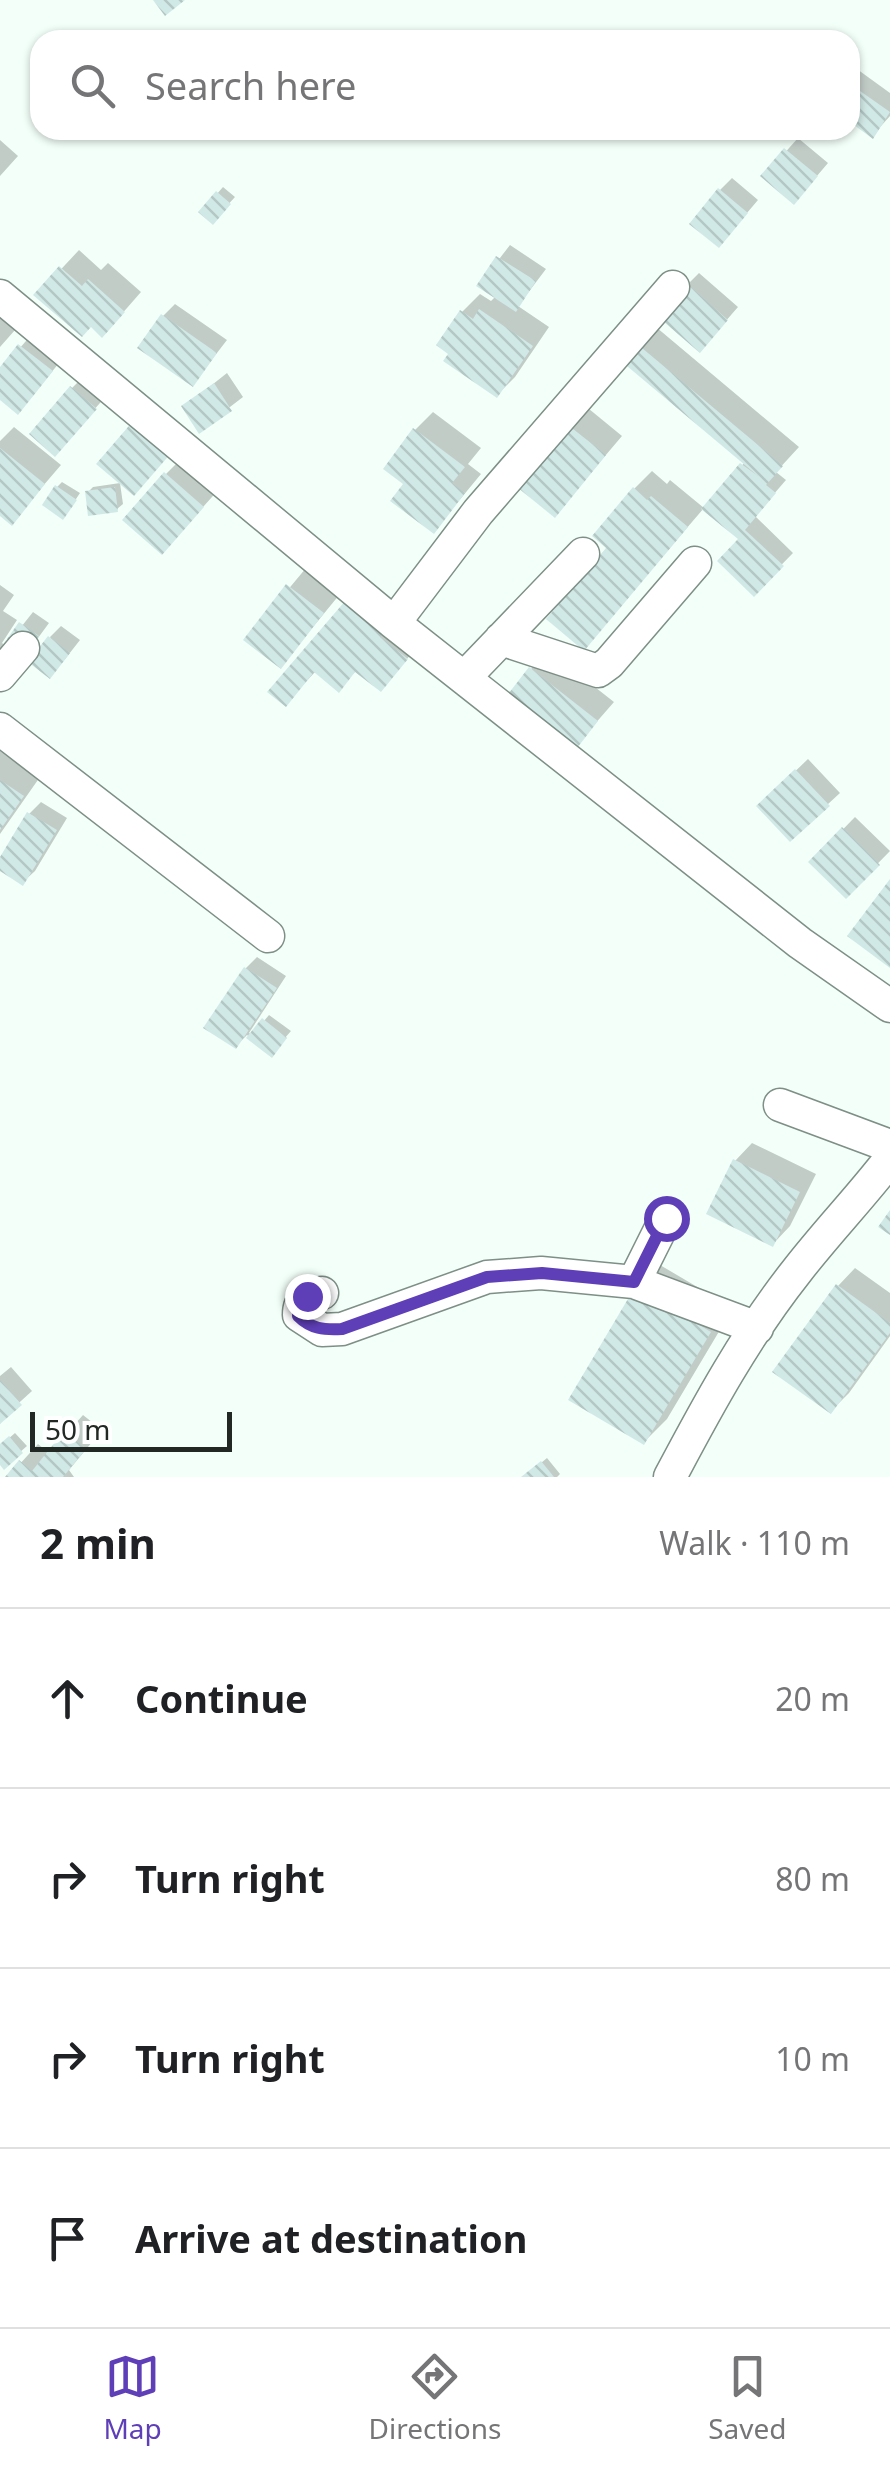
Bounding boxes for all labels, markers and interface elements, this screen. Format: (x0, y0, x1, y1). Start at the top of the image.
search box (30, 30, 860, 140)
icon: search (65, 58, 120, 113)
text: Search here (145, 59, 356, 111)
route start (644, 1196, 690, 1242)
route end (285, 1274, 331, 1320)
scale bar (30, 1407, 232, 1452)
text: 50 m (45, 1410, 111, 1448)
text: 2 min (40, 1514, 156, 1571)
text: Walk · 110 m (659, 1521, 850, 1564)
icon: ahead (40, 1671, 95, 1726)
text: Continue (135, 1672, 308, 1724)
text: 20 m (775, 1677, 850, 1720)
icon: right (40, 1851, 95, 1906)
text: Turn right (135, 1852, 325, 1904)
text: 80 m (775, 1857, 850, 1900)
icon: right (40, 2031, 95, 2086)
text: Turn right (135, 2032, 325, 2084)
text: 10 m (775, 2037, 850, 2080)
icon: arrive (40, 2211, 95, 2266)
text: Arrive at destination (135, 2212, 527, 2264)
tab: Map (103, 2349, 162, 2447)
tab: Directions (369, 2349, 501, 2447)
tab: Saved (708, 2349, 787, 2447)

